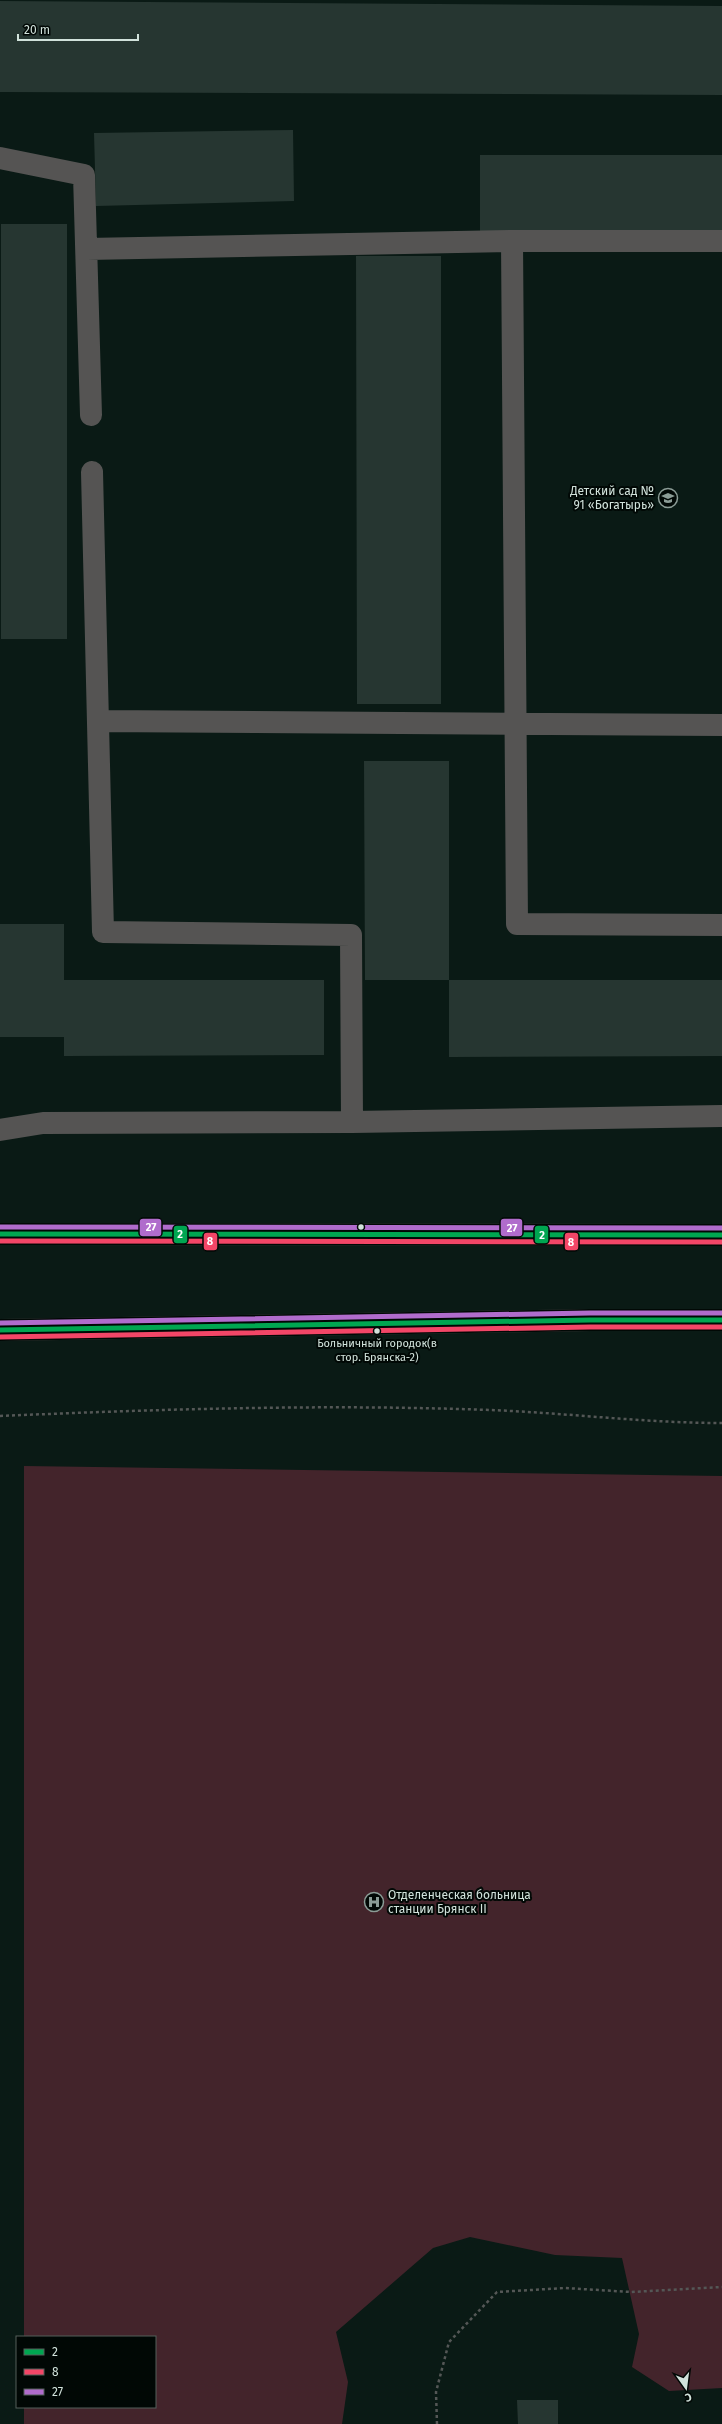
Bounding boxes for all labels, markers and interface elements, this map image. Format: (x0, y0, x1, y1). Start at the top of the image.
scale bar (18, 16, 138, 42)
text: 20 m (24, 23, 50, 37)
place label: Детский сад № 91 «Богатырь» (569, 484, 654, 512)
school or university icon: Детский сад № 91 «Богатырь» (657, 487, 679, 509)
line badge: 27 (139, 1218, 162, 1237)
line badge: 27 (500, 1218, 523, 1237)
text: 27 (146, 1221, 156, 1234)
unlabelled marker (356, 1222, 366, 1232)
text: 27 (507, 1222, 517, 1235)
line badge: 2 (173, 1225, 188, 1244)
line badge: 2 (534, 1225, 549, 1244)
text: 2 (177, 1228, 183, 1241)
text: 2 (539, 1229, 545, 1242)
line badge: 8 (203, 1232, 218, 1251)
line badge: 8 (564, 1232, 579, 1251)
text: 8 (207, 1235, 214, 1248)
text: 8 (568, 1236, 575, 1249)
marker: Больничный городок(в стор. Брянска-2) (372, 1326, 382, 1336)
place label: Больничный городок(в стор. Брянска-2) (317, 1337, 437, 1364)
place label: Отделенческая больница станции Брянск II (388, 1888, 531, 1916)
hospital icon: Отделенческая больница станции Брянск II (363, 1891, 385, 1913)
legend (16, 2336, 156, 2408)
text: 2 (52, 2345, 58, 2359)
text: 8 (52, 2365, 59, 2379)
north arrow (666, 2368, 706, 2408)
text: 27 (52, 2385, 63, 2399)
text: С (683, 2390, 693, 2404)

